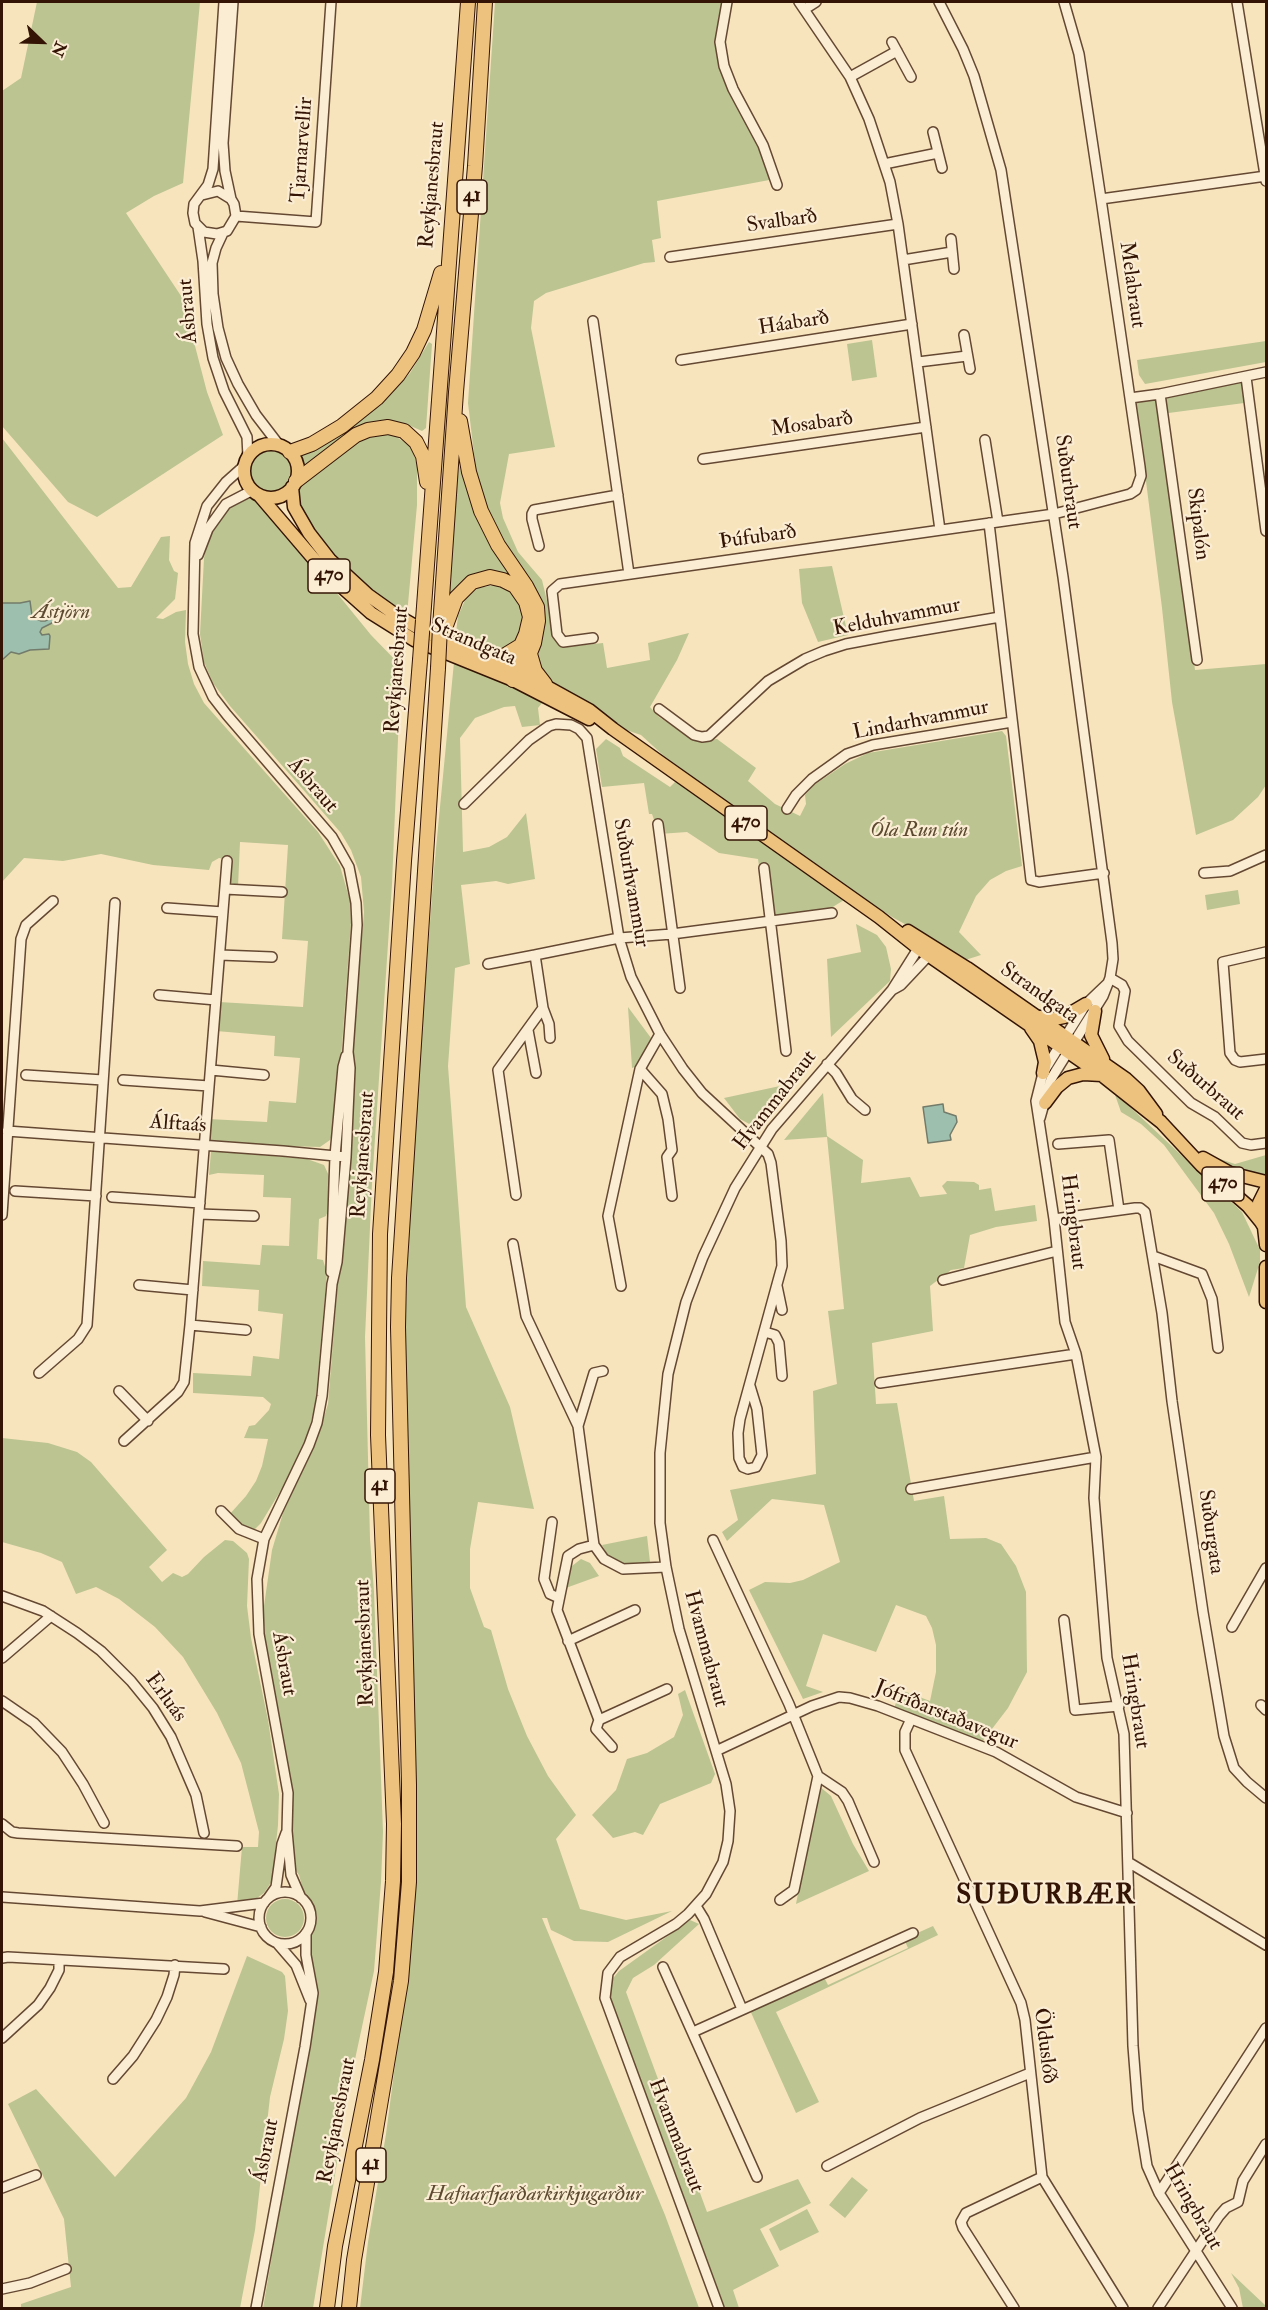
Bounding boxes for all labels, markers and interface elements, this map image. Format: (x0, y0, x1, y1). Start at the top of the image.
north arrow (12, 12, 72, 72)
text: N (47, 39, 71, 60)
street label: Tjarnarvellir (287, 96, 319, 204)
street label: Reykjanesbraut (415, 120, 451, 250)
road number: 41 (457, 180, 487, 214)
street label: Svalbarð (745, 205, 819, 239)
street label: Melabraut (1112, 240, 1150, 330)
street label: Ásbraut (174, 278, 204, 344)
street label: Háabarð (757, 306, 831, 342)
street label: Mosabarð (769, 407, 855, 443)
street label: Suðurbraut (1048, 433, 1086, 531)
street label: Skipalón (1180, 486, 1214, 562)
street label: Þúfubarð (718, 520, 798, 556)
road number: 470 (308, 559, 350, 593)
street label: Kelduhvammur (831, 593, 963, 643)
park label: Ástjörn (32, 600, 90, 626)
street label: Reykjanesbraut (381, 606, 415, 734)
street label: Strandgata (426, 614, 520, 672)
street label: Lindarhvammur (851, 695, 991, 747)
street label: Ásbraut (281, 753, 343, 819)
road number: 470 (725, 806, 767, 840)
street label: Suðurhvammur (606, 817, 654, 949)
park label: Óla Run tún (870, 818, 968, 844)
street label: Strandgata (995, 958, 1083, 1030)
street label: Suðurbraut (1161, 1045, 1249, 1127)
street label: Hvammabraut (729, 1046, 823, 1156)
street label: Reykjanesbraut (347, 1091, 381, 1219)
street label: Álftaás (149, 1110, 207, 1140)
road number: 470 (1202, 1167, 1244, 1201)
street label: Hringbraut (1054, 1173, 1090, 1271)
road number: 41 (365, 1469, 395, 1503)
street label: Suðurgata (1192, 1488, 1228, 1576)
street label: Reykjanesbraut (351, 1579, 381, 1707)
street label: Hvammabraut (677, 1588, 733, 1710)
street label: Ásbraut (265, 1630, 301, 1698)
street label: Hringbraut (1114, 1652, 1154, 1750)
street label: Erluás (139, 1668, 191, 1728)
street label: Jófríðarstaðavegur (871, 1676, 1021, 1756)
district label: SUÐURBÆR (956, 1881, 1136, 1913)
street label: Ölduslóð (1027, 2007, 1061, 2085)
street label: Reykjanesbraut (313, 2056, 363, 2186)
street label: Hvammabraut (642, 2075, 708, 2197)
street label: Ásbraut (248, 2117, 286, 2185)
road number: 41 (356, 2148, 386, 2182)
street label: Hringbraut (1157, 2159, 1227, 2255)
park label: Hafnarfjarðarkirkjugarður (427, 2182, 643, 2208)

